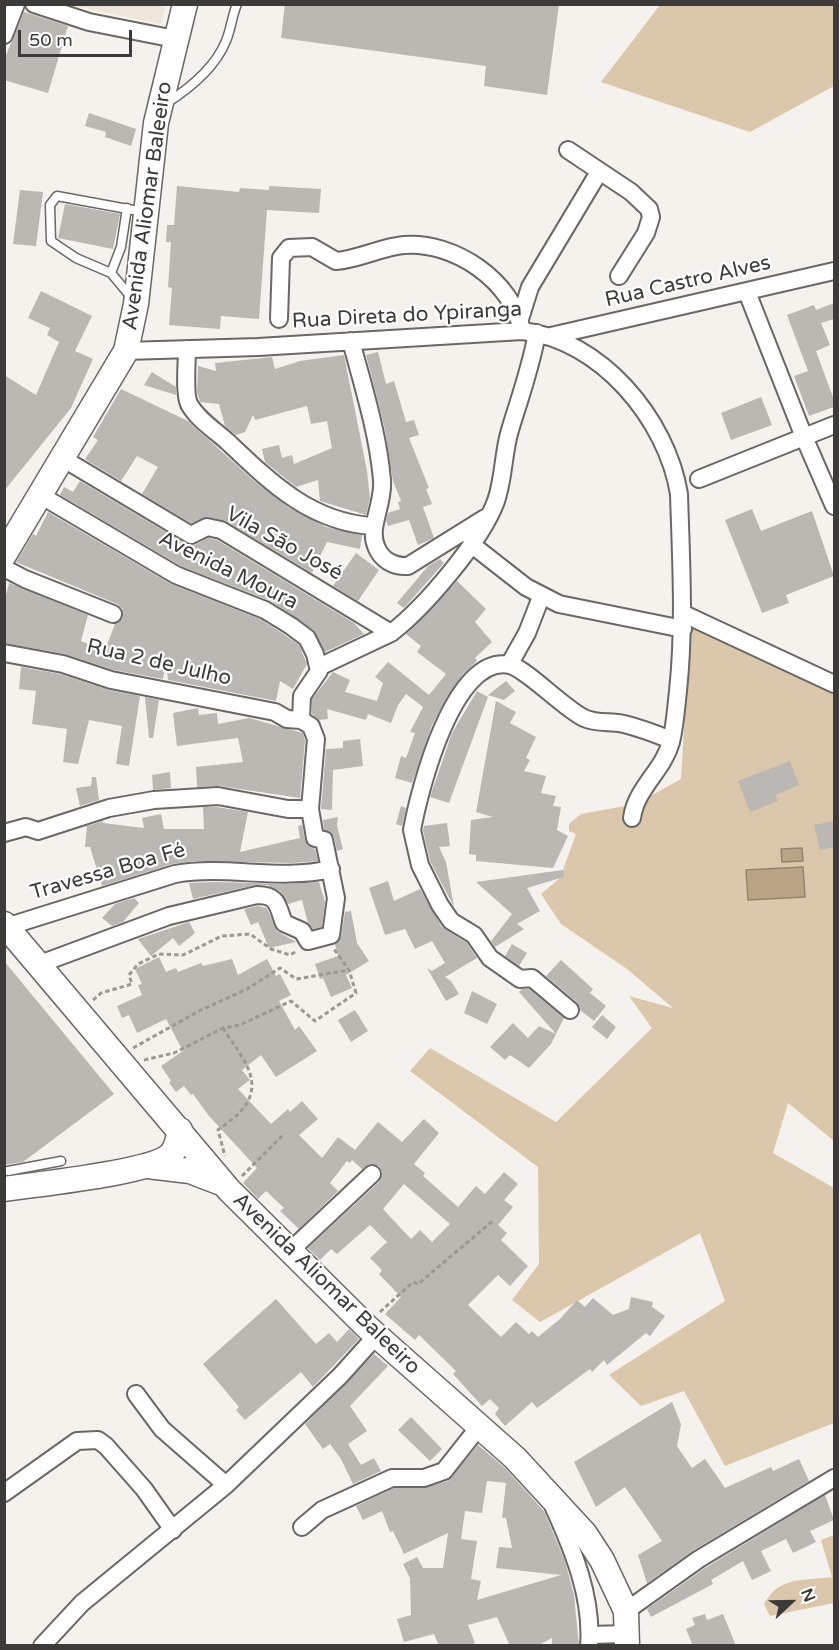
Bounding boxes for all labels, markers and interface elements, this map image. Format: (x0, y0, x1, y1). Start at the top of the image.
scale bar (21, 18, 135, 56)
text: 50 m (29, 29, 73, 51)
street label: Avenida Aliomar Baleeiro (118, 80, 178, 332)
street label: Rua Castro Alves (603, 251, 773, 313)
street label: Rua Direta do Ypiranga (291, 297, 523, 335)
street label: Vila São José (221, 502, 347, 586)
street label: Avenida Moura (154, 526, 302, 616)
street label: Rua 2 de Julho (84, 634, 234, 692)
street label: Travessa Boa Fé (28, 838, 188, 906)
street label: Avenida Aliomar Baleeiro (227, 1188, 425, 1380)
north arrow (761, 1572, 821, 1632)
text: N (796, 1586, 819, 1605)

